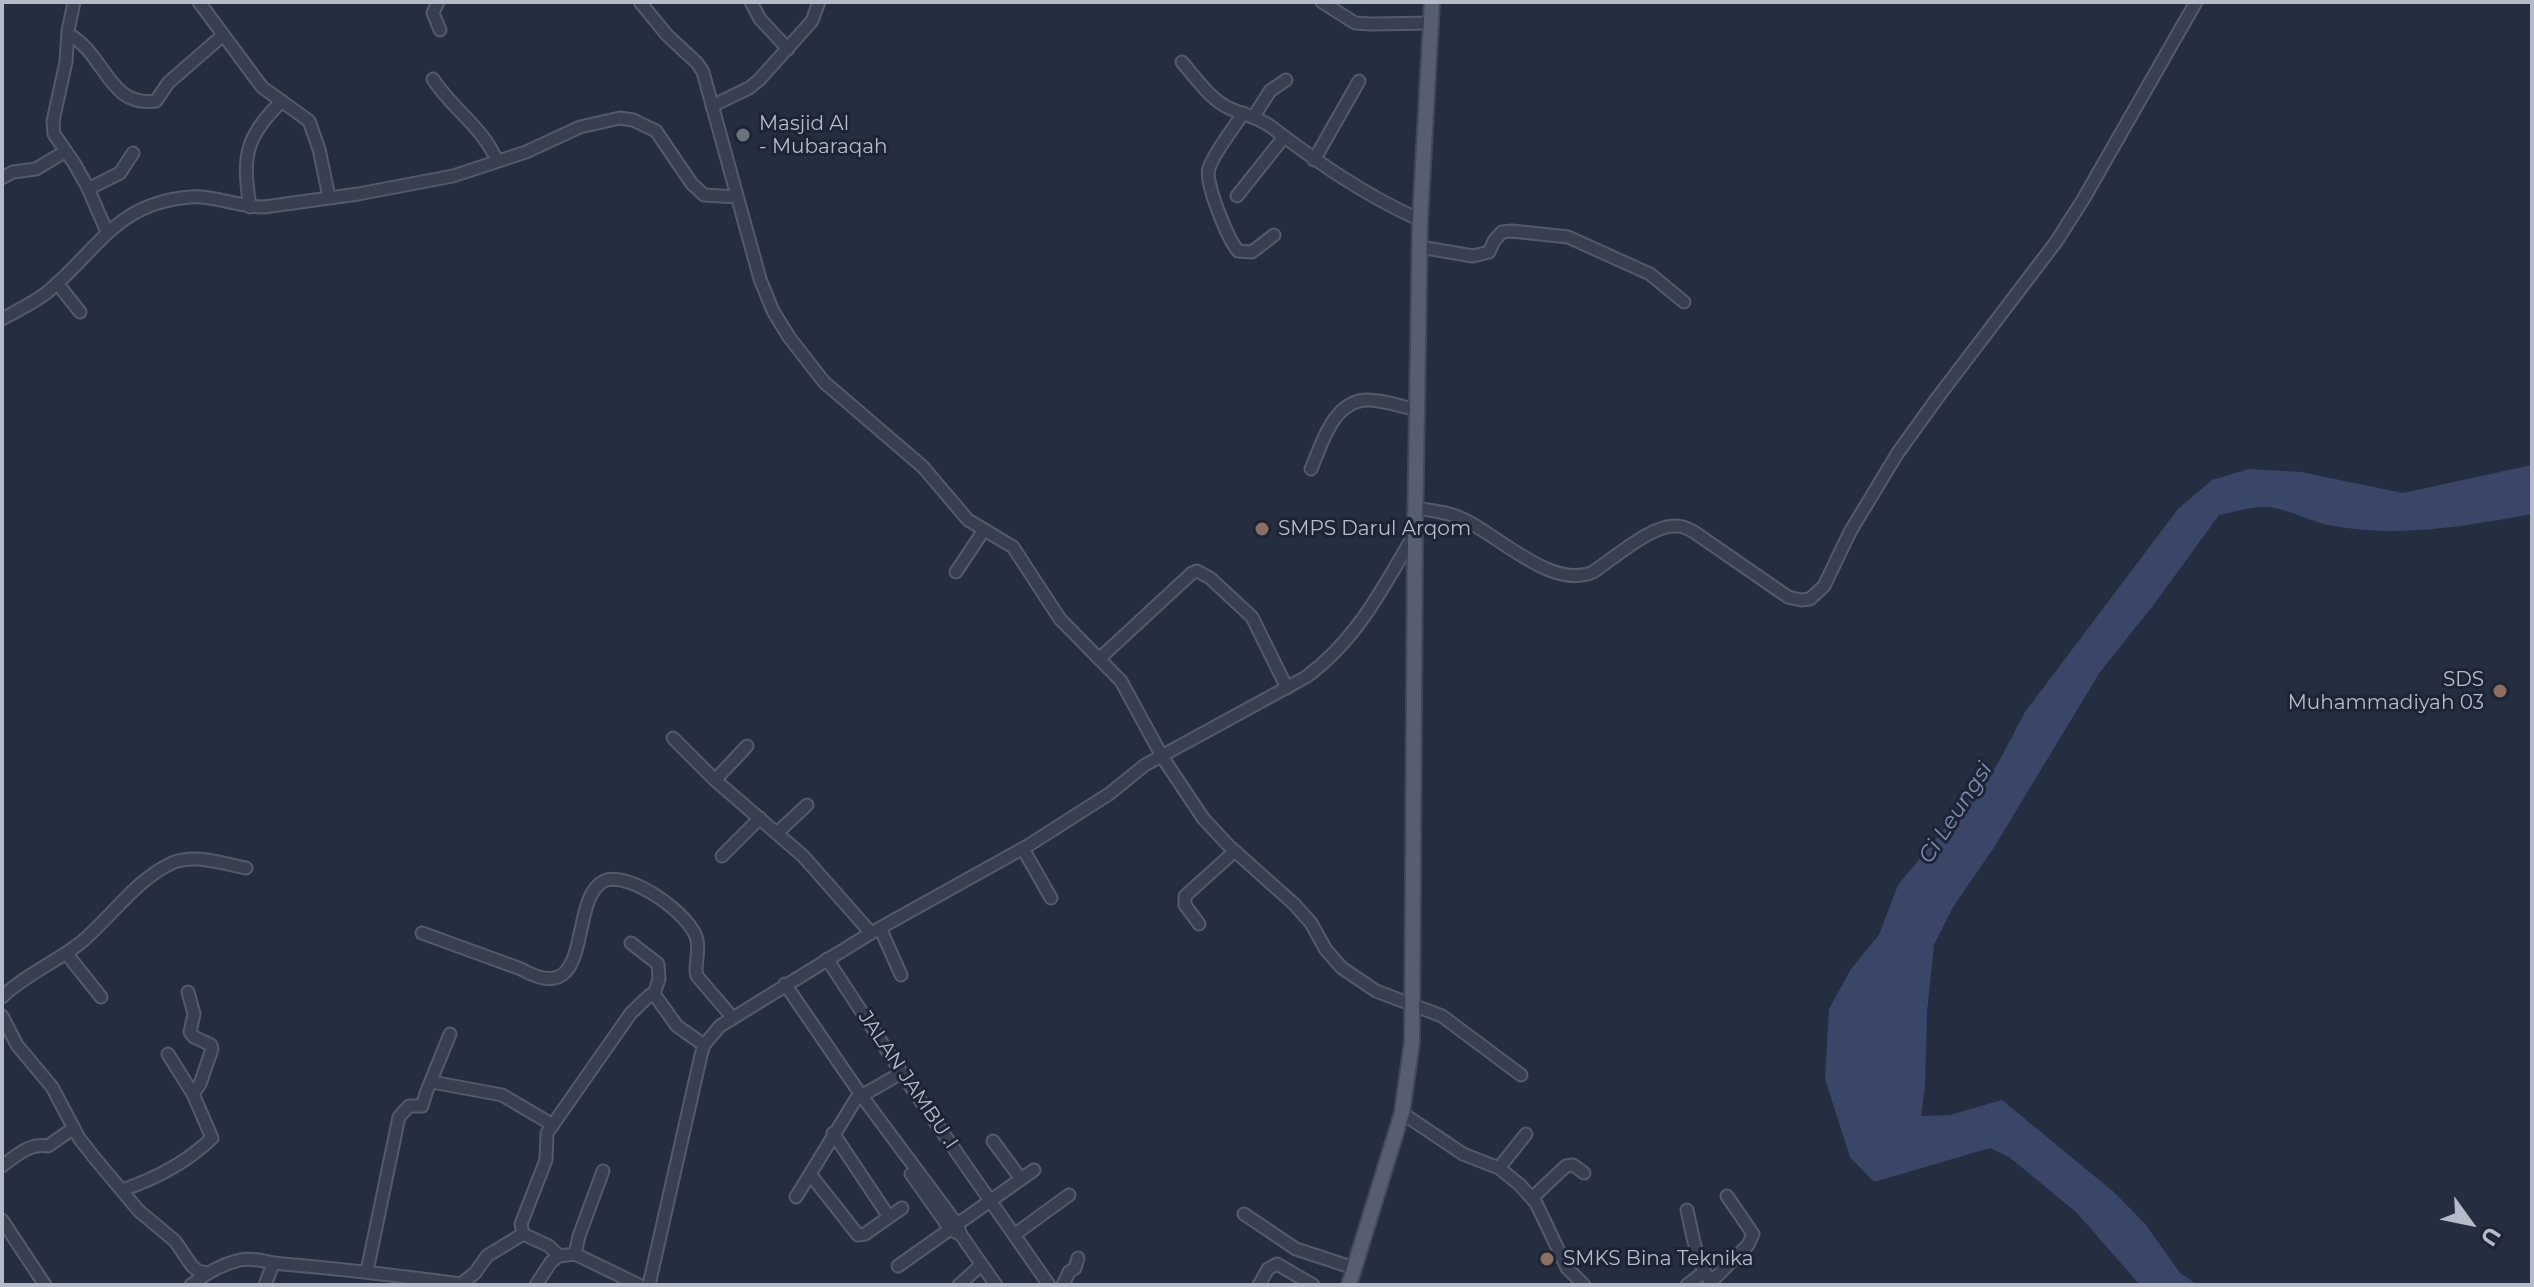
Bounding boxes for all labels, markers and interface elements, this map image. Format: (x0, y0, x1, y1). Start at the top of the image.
place label: Masjid Al - Mubaraqah (759, 112, 888, 159)
marker: Masjid Al - Mubaraqah (734, 126, 752, 144)
place label: SMPS Darul Arqom (1278, 517, 1471, 541)
marker: SMPS Darul Arqom (1253, 520, 1271, 538)
place label: SDS Muhammadiyah 03 (2288, 668, 2484, 715)
marker: SDS Muhammadiyah 03 (2491, 682, 2509, 700)
water label: Ci Leungsi (1914, 758, 1998, 868)
street label: JALAN JAMBU .I (853, 1006, 963, 1154)
north arrow (2430, 1183, 2510, 1263)
text: U (2475, 1222, 2507, 1251)
place label: SMKS Bina Teknika (1563, 1247, 1754, 1271)
marker: SMKS Bina Teknika (1538, 1250, 1556, 1268)

